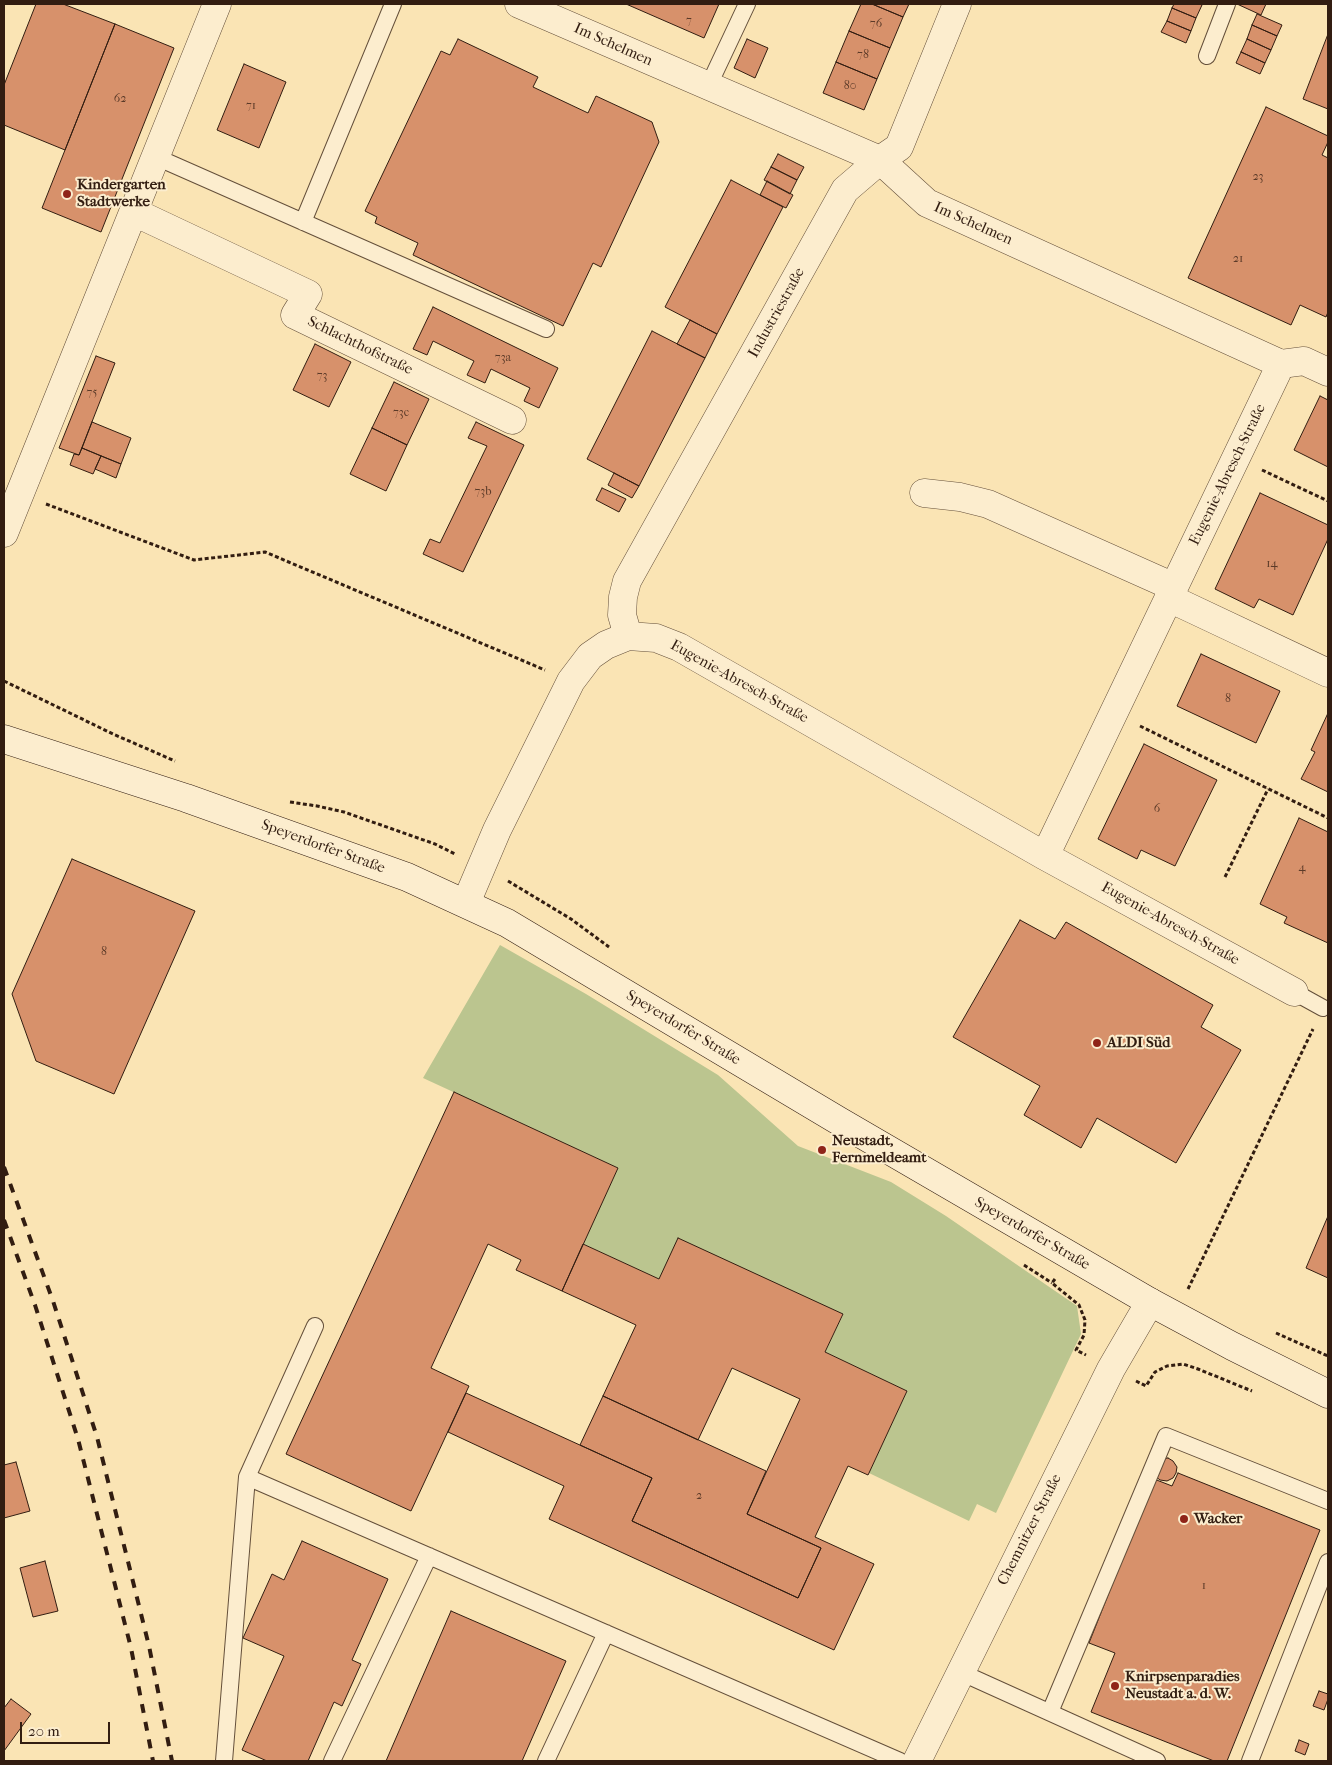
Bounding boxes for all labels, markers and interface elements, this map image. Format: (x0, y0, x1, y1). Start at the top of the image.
house number: 7 (686, 14, 692, 28)
house number: 76 (870, 17, 882, 31)
street label: Im Schelmen (571, 20, 655, 70)
house number: 78 (857, 48, 869, 62)
house number: 80 (844, 79, 856, 93)
house number: 62 (114, 92, 126, 106)
house number: 71 (246, 99, 256, 113)
house number: 23 (1252, 170, 1264, 184)
place label: Kindergarten Stadtwerke (77, 176, 166, 211)
marker: Kindergarten Stadtwerke (61, 188, 73, 200)
street label: Im Schelmen (931, 199, 1015, 249)
house number: 21 (1233, 252, 1243, 266)
street label: Industriestraße (745, 265, 809, 361)
street label: Schlachthofstraße (305, 313, 415, 379)
house number: 73a (495, 351, 511, 365)
house number: 73 (317, 369, 327, 383)
house number: 75 (87, 386, 97, 400)
street label: Eugenie-Abresch-Straße (1186, 401, 1270, 549)
house number: 73c (393, 406, 409, 420)
house number: 73b (475, 485, 491, 499)
house number: 14 (1266, 557, 1278, 571)
street label: Eugenie-Abresch-Straße (667, 637, 811, 727)
house number: 8 (1225, 692, 1231, 706)
house number: 6 (1154, 802, 1160, 816)
street label: Speyerdorfer Straße (259, 816, 387, 878)
house number: 4 (1298, 861, 1306, 875)
street label: Eugenie-Abresch-Straße (1098, 879, 1242, 969)
house number: 8 (101, 945, 107, 959)
street label: Speyerdorfer Straße (623, 987, 743, 1069)
place label: ALDI Süd (1107, 1034, 1170, 1052)
marker: ALDI Süd (1091, 1037, 1103, 1049)
place label: Neustadt, Fernmeldeamt (832, 1132, 927, 1167)
marker: Neustadt, Fernmeldeamt (816, 1144, 828, 1156)
street label: Speyerdorfer Straße (971, 1194, 1093, 1274)
street label: Chemnitzer Straße (994, 1471, 1066, 1589)
house number: 2 (696, 1489, 702, 1503)
place label: Wacker (1194, 1510, 1243, 1528)
marker: Wacker (1178, 1513, 1190, 1525)
house number: 1 (1202, 1579, 1206, 1593)
place label: Knirpsenparadies Neustadt a. d. W. (1125, 1668, 1239, 1703)
marker: Knirpsenparadies Neustadt a. d. W. (1109, 1680, 1121, 1692)
scale bar (22, 1712, 112, 1744)
text: 20 m (28, 1722, 60, 1740)

